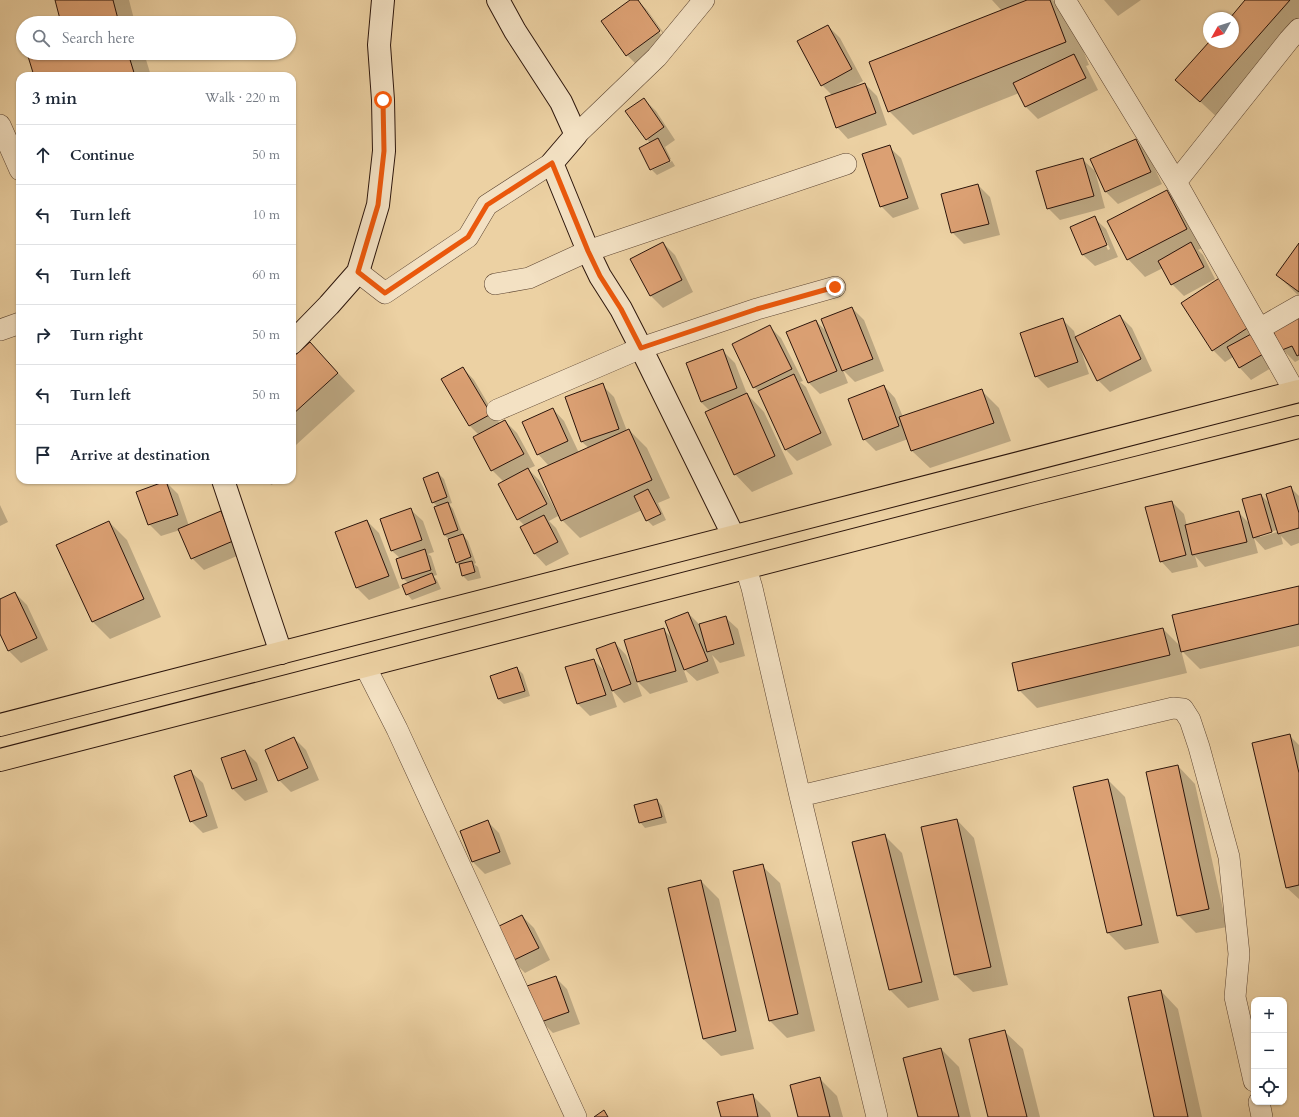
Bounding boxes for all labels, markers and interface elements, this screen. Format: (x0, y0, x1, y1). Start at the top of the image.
north arrow (1203, 12, 1239, 48)
search box (16, 16, 296, 60)
icon: search (30, 27, 52, 49)
text: Search here (62, 28, 135, 48)
text: 3 min (32, 87, 77, 110)
text: Walk · 220 m (205, 89, 280, 107)
route start (374, 91, 392, 109)
icon: ahead (32, 144, 54, 166)
text: Continue (70, 145, 135, 165)
text: 50 m (252, 146, 280, 164)
icon: left (32, 204, 54, 226)
text: Turn left (70, 205, 131, 225)
text: 10 m (252, 206, 280, 224)
icon: left (32, 264, 54, 286)
text: Turn left (70, 265, 131, 285)
text: 60 m (252, 266, 280, 284)
route end (826, 278, 844, 296)
icon: right (32, 324, 54, 346)
text: Turn right (70, 325, 143, 345)
text: 50 m (252, 326, 280, 344)
icon: left (32, 384, 54, 406)
text: Turn left (70, 385, 131, 405)
text: 50 m (252, 386, 280, 404)
icon: arrive (32, 444, 54, 466)
text: Arrive at destination (70, 445, 210, 465)
map controls (1251, 997, 1287, 1105)
button: + (1251, 997, 1287, 1033)
button: − (1251, 1033, 1287, 1069)
button: locate (1251, 1069, 1287, 1105)

